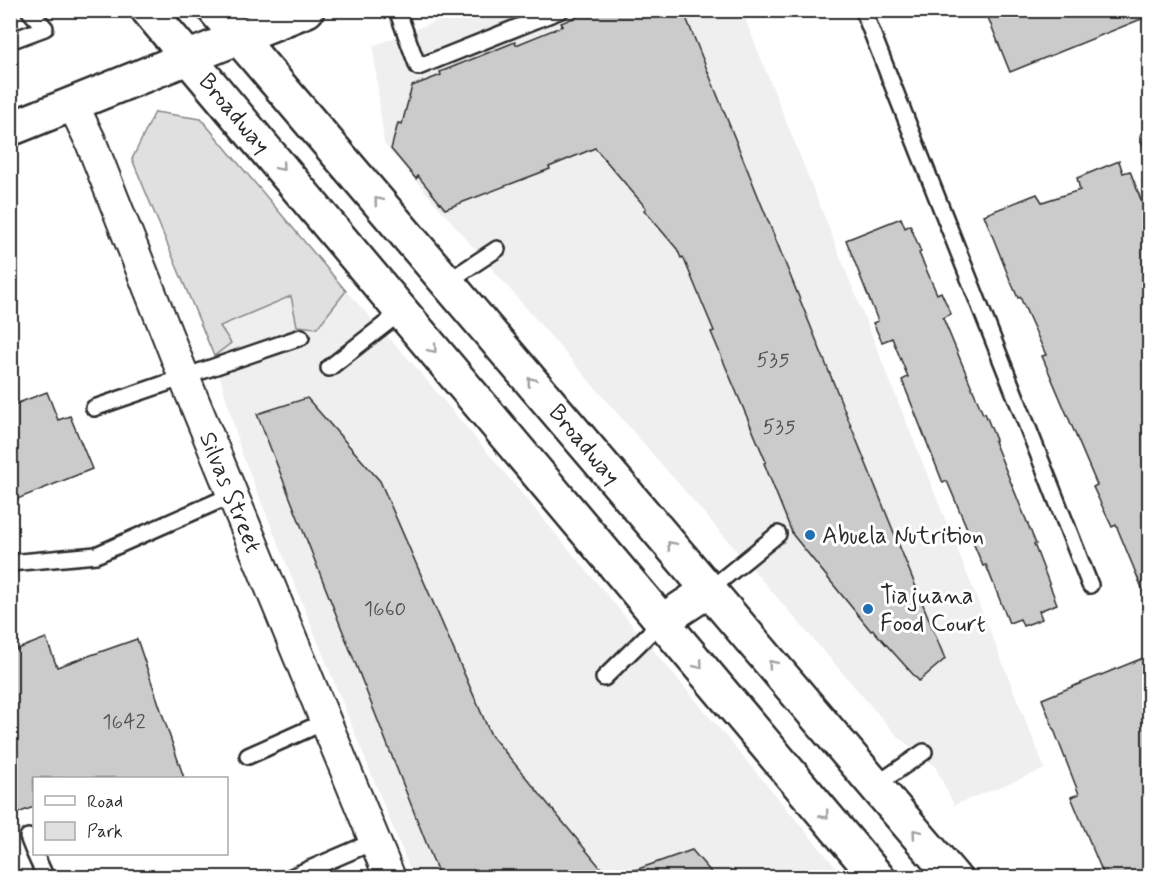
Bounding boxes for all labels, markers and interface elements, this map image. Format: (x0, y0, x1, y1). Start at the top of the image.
street label: Broadway (191, 67, 277, 161)
one-way arrow (274, 161, 285, 172)
one-way arrow (374, 197, 385, 208)
one-way arrow (426, 342, 437, 353)
house number: 535 (756, 346, 790, 374)
one-way arrow (527, 377, 538, 388)
street label: Broadway (541, 398, 627, 492)
house number: 535 (762, 413, 796, 441)
street label: Silvas Street (191, 427, 268, 558)
place label: Abuela Nutrition (822, 521, 984, 552)
marker: Abuela Nutrition (803, 528, 817, 542)
one-way arrow (667, 541, 678, 552)
place label: Tiajuana Food Court (880, 581, 986, 640)
house number: 1660 (364, 595, 406, 623)
marker: Tiajuana Food Court (861, 602, 875, 616)
one-way arrow (692, 658, 703, 669)
one-way arrow (768, 660, 779, 671)
house number: 1642 (102, 708, 146, 736)
legend (33, 777, 228, 855)
text: Road (87, 790, 123, 814)
one-way arrow (818, 808, 829, 819)
text: Park (87, 820, 123, 844)
one-way arrow (913, 829, 924, 840)

